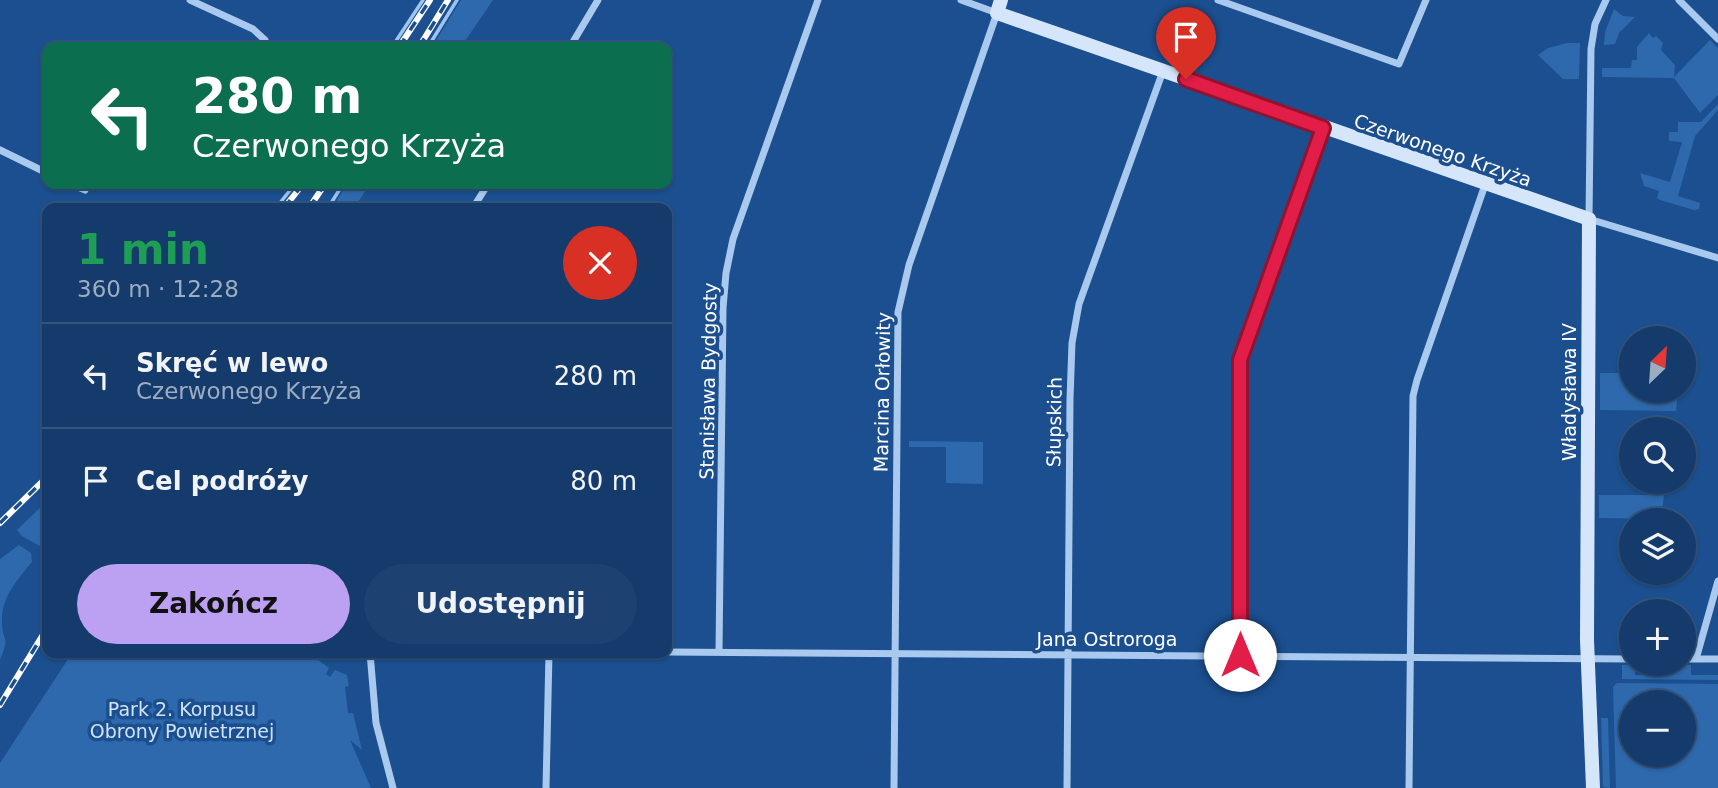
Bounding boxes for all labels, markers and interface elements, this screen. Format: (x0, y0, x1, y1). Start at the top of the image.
pin (1156, 7, 1216, 79)
icon: arrive (1167, 18, 1205, 56)
text: 280 m (192, 68, 362, 125)
icon: left (77, 70, 168, 161)
street label: Czerwonego Krzyża (1351, 109, 1535, 191)
text: Czerwonego Krzyża (192, 127, 506, 165)
text: 1 min (77, 225, 209, 274)
button: close (563, 226, 637, 300)
text: 360 m · 12:28 (77, 276, 239, 302)
street label: Stanisława Bydgosty (695, 282, 721, 480)
street label: Marcina Orłowity (870, 312, 894, 472)
street label: Władysława IV (1558, 323, 1580, 461)
north arrow (1619, 326, 1696, 402)
map controls (1619, 326, 1696, 767)
text: Skręć w lewo (136, 348, 328, 378)
icon: left (77, 357, 115, 395)
text: 280 m (554, 361, 637, 391)
street label: Słupskich (1042, 377, 1066, 467)
text: Czerwonego Krzyża (136, 378, 362, 404)
button: search (1619, 417, 1696, 494)
icon: arrive (77, 462, 115, 500)
text: Cel podróży (136, 466, 309, 496)
text: 80 m (570, 466, 637, 496)
button: layers (1619, 508, 1696, 585)
button: Zakończ (77, 564, 350, 644)
button: Udostępnij (364, 564, 637, 644)
button: + (1619, 599, 1696, 676)
position arrow (1203, 618, 1277, 692)
street label: Jana Ostroroga (1035, 628, 1178, 650)
button: − (1619, 690, 1696, 767)
park label: Park 2. Korpusu Obrony Powietrznej (90, 698, 274, 742)

